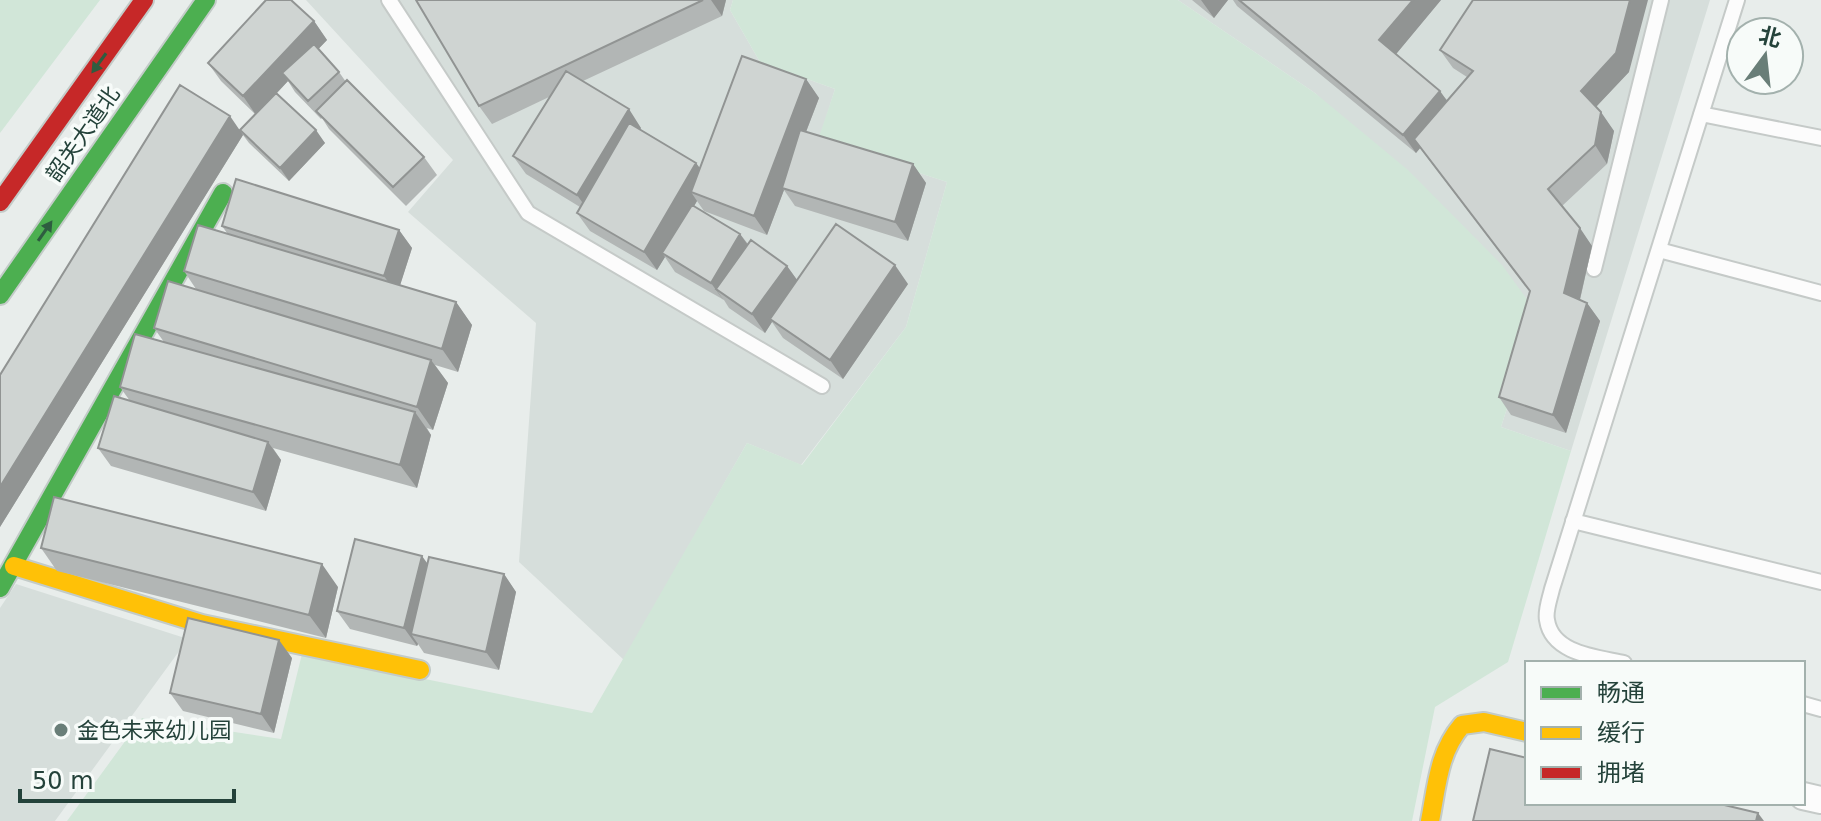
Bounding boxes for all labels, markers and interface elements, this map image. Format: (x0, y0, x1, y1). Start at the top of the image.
north arrow (1725, 16, 1805, 96)
text: 北 (1756, 22, 1784, 52)
one-way arrow (92, 53, 107, 74)
street label: 韶关大道北 (41, 82, 125, 186)
one-way arrow (37, 221, 52, 242)
legend (1525, 661, 1805, 805)
text: 畅通 (1597, 679, 1645, 707)
place label: 金色未来幼儿园 (77, 718, 231, 743)
text: 缓行 (1597, 719, 1645, 747)
marker: 金色未来幼儿园 (52, 721, 70, 739)
scale bar (20, 753, 234, 803)
text: 拥堵 (1597, 759, 1645, 787)
text: 50 m (32, 767, 94, 795)

